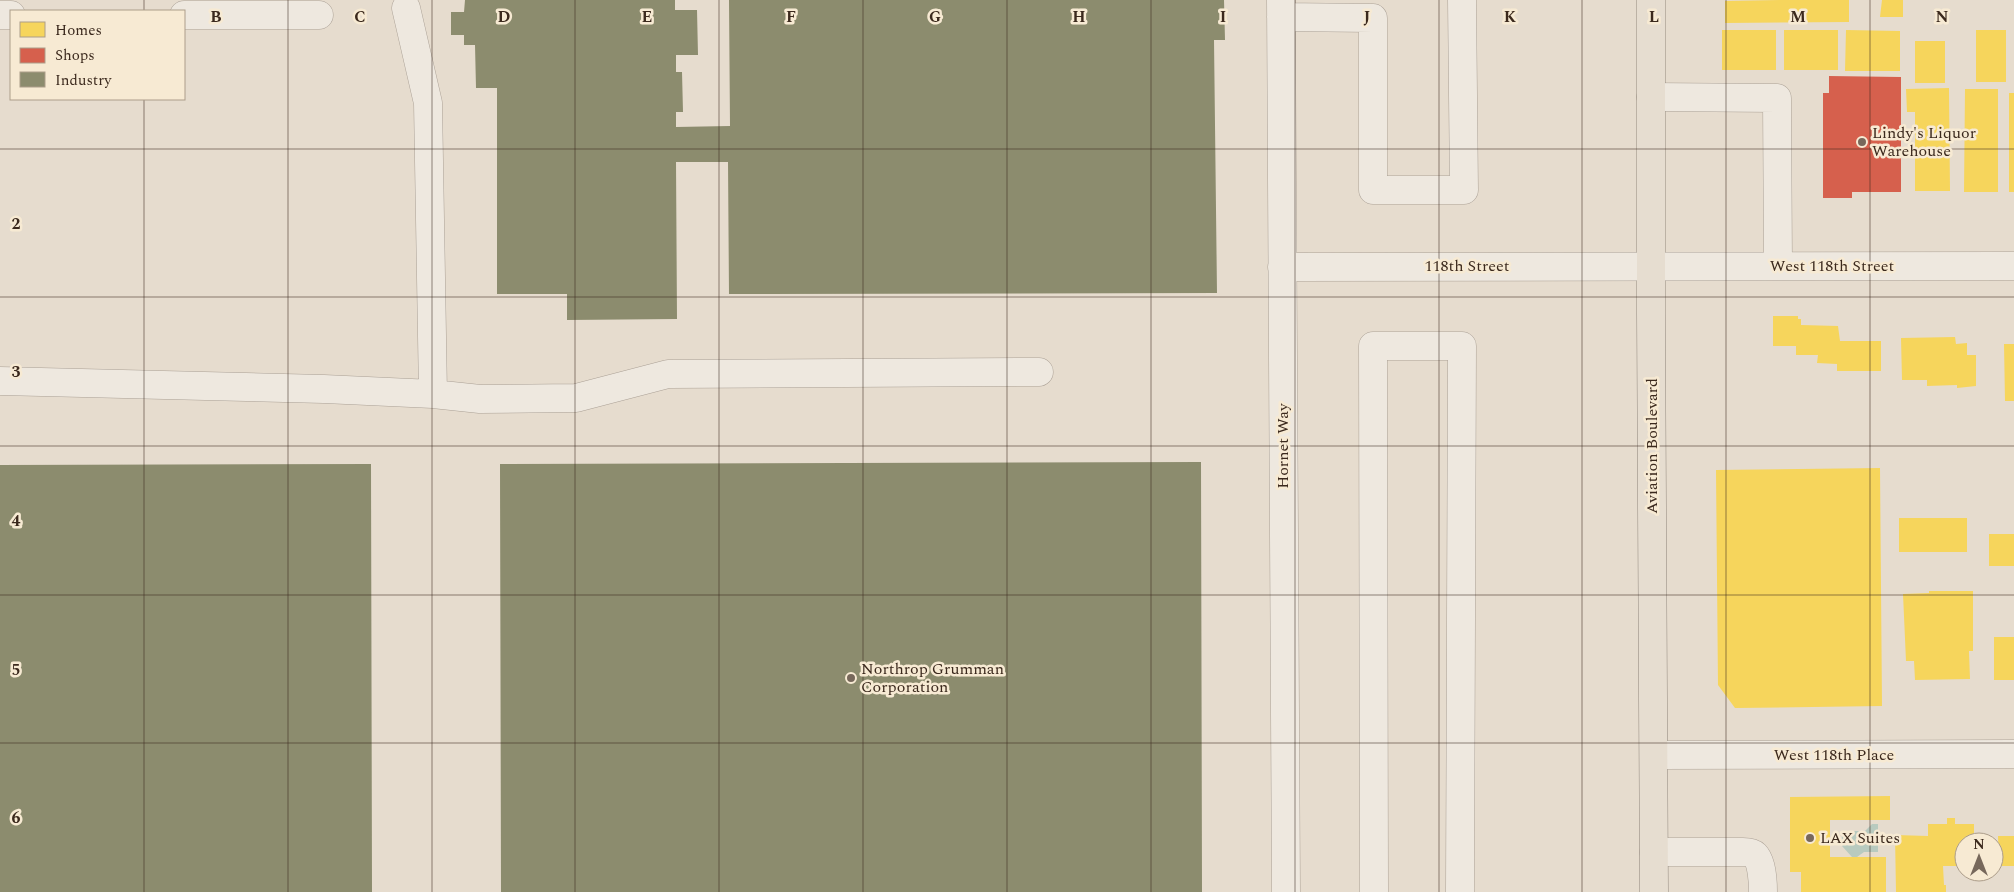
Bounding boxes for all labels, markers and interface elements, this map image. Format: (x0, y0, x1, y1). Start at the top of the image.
text: B (210, 5, 222, 29)
text: C (354, 5, 366, 29)
text: D (498, 5, 511, 29)
text: E (642, 5, 652, 29)
text: F (786, 5, 796, 29)
text: G (929, 5, 941, 29)
text: H (1072, 5, 1086, 29)
text: I (1220, 5, 1226, 29)
text: J (1364, 5, 1371, 29)
text: K (1504, 5, 1517, 29)
text: L (1649, 5, 1659, 29)
text: M (1790, 5, 1806, 29)
text: N (1935, 5, 1949, 29)
legend (10, 10, 185, 100)
text: Homes (55, 19, 102, 42)
text: Shops (55, 44, 95, 67)
text: Industry (55, 69, 112, 92)
place label: Lindy's Liquor Warehouse (1872, 121, 1976, 163)
marker: Lindy's Liquor Warehouse (1856, 136, 1868, 148)
text: 2 (12, 212, 21, 236)
street label: 118th Street (1425, 254, 1510, 278)
street label: West 118th Street (1770, 254, 1895, 278)
text: 3 (12, 360, 21, 384)
street label: Aviation Boulevard (1640, 378, 1664, 514)
street label: Hornet Way (1271, 402, 1295, 489)
text: 4 (12, 509, 21, 533)
place label: Northrop Grumman Corporation (861, 657, 1004, 699)
text: 5 (12, 658, 20, 682)
marker: Northrop Grumman Corporation (845, 672, 857, 684)
street label: West 118th Place (1774, 743, 1894, 767)
text: 6 (12, 806, 21, 830)
place label: LAX Suites (1820, 826, 1900, 850)
marker: LAX Suites (1804, 832, 1816, 844)
north arrow (1954, 832, 2004, 882)
text: N (1973, 834, 1985, 855)

